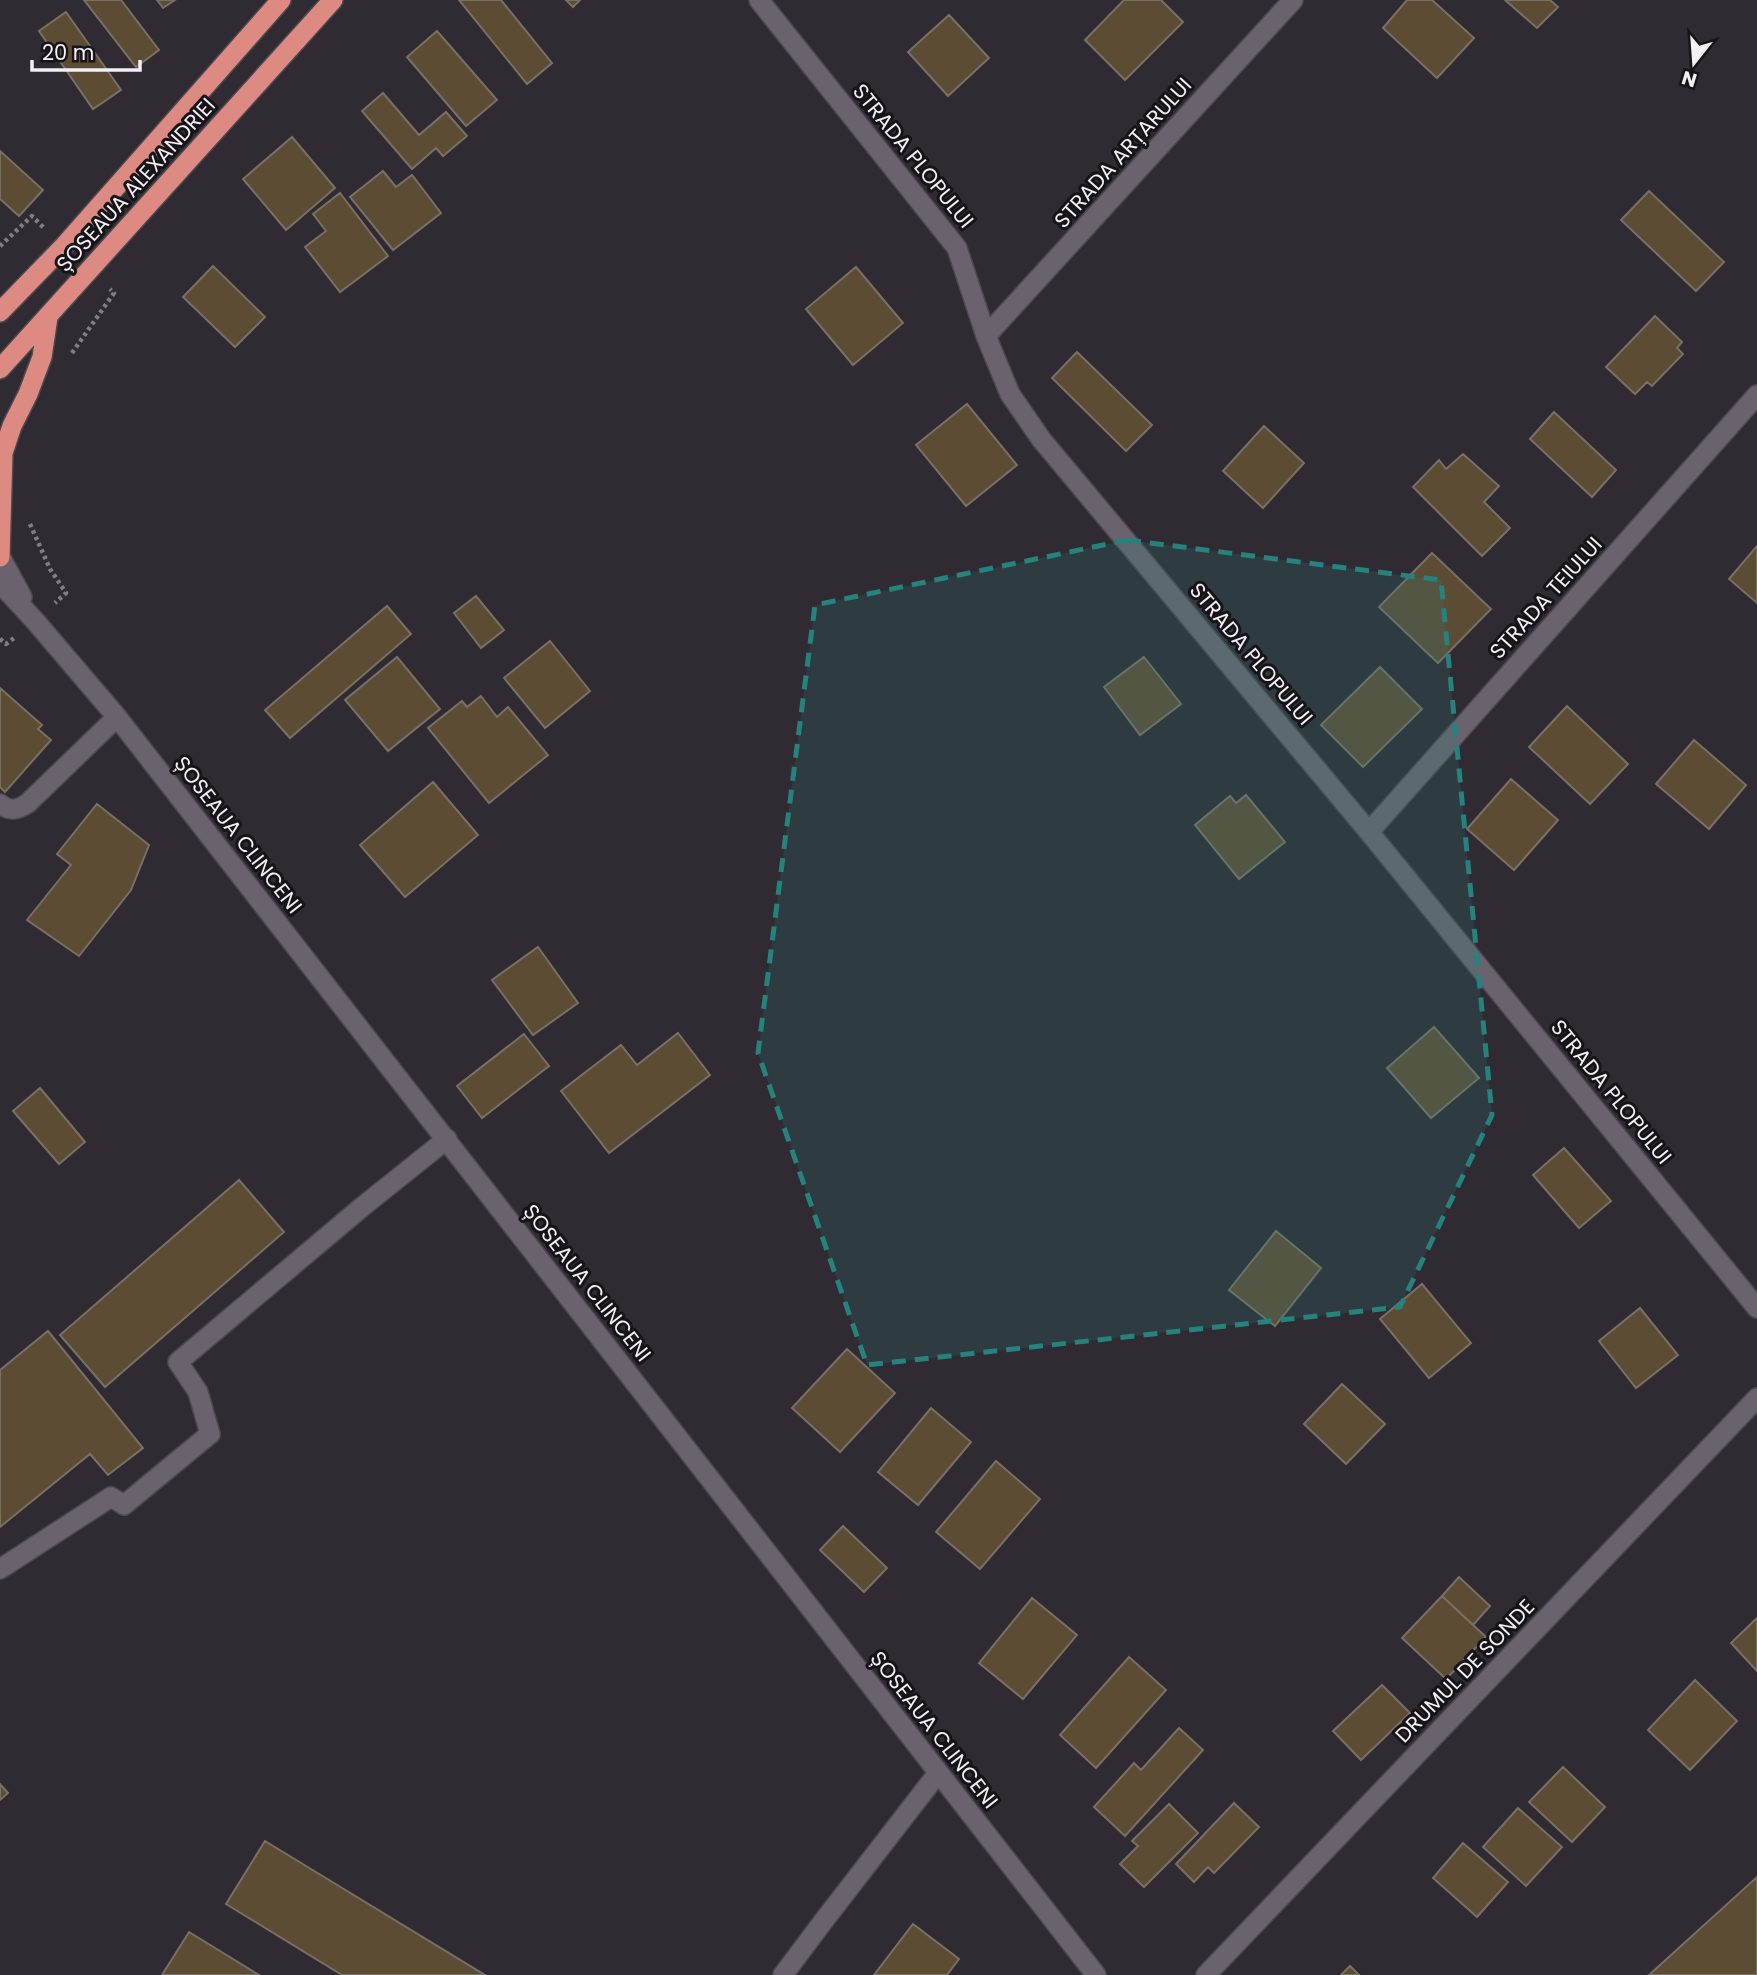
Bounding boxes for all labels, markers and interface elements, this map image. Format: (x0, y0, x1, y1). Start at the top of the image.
scale bar (32, 28, 140, 72)
north arrow (1659, 28, 1729, 98)
text: 20 m (42, 38, 95, 67)
text: N (1678, 64, 1700, 94)
street label: STRADA ARȚARULUI (1047, 71, 1198, 234)
street label: STRADA PLOPULUI (846, 78, 981, 234)
street label: ȘOSEAUA ALEXANDRIEI (50, 91, 222, 278)
street label: STRADA TEIULUI (1483, 530, 1608, 665)
street label: STRADA PLOPULUI (1183, 576, 1320, 731)
street label: ȘOSEAUA CLINCENI (168, 750, 309, 919)
street label: STRADA PLOPULUI (1544, 1014, 1679, 1170)
street label: ȘOSEAUA CLINCENI (517, 1198, 658, 1367)
street label: DRUMUL DE SONDE (1389, 1593, 1541, 1749)
street label: ȘOSEAUA CLINCENI (864, 1645, 1005, 1814)

